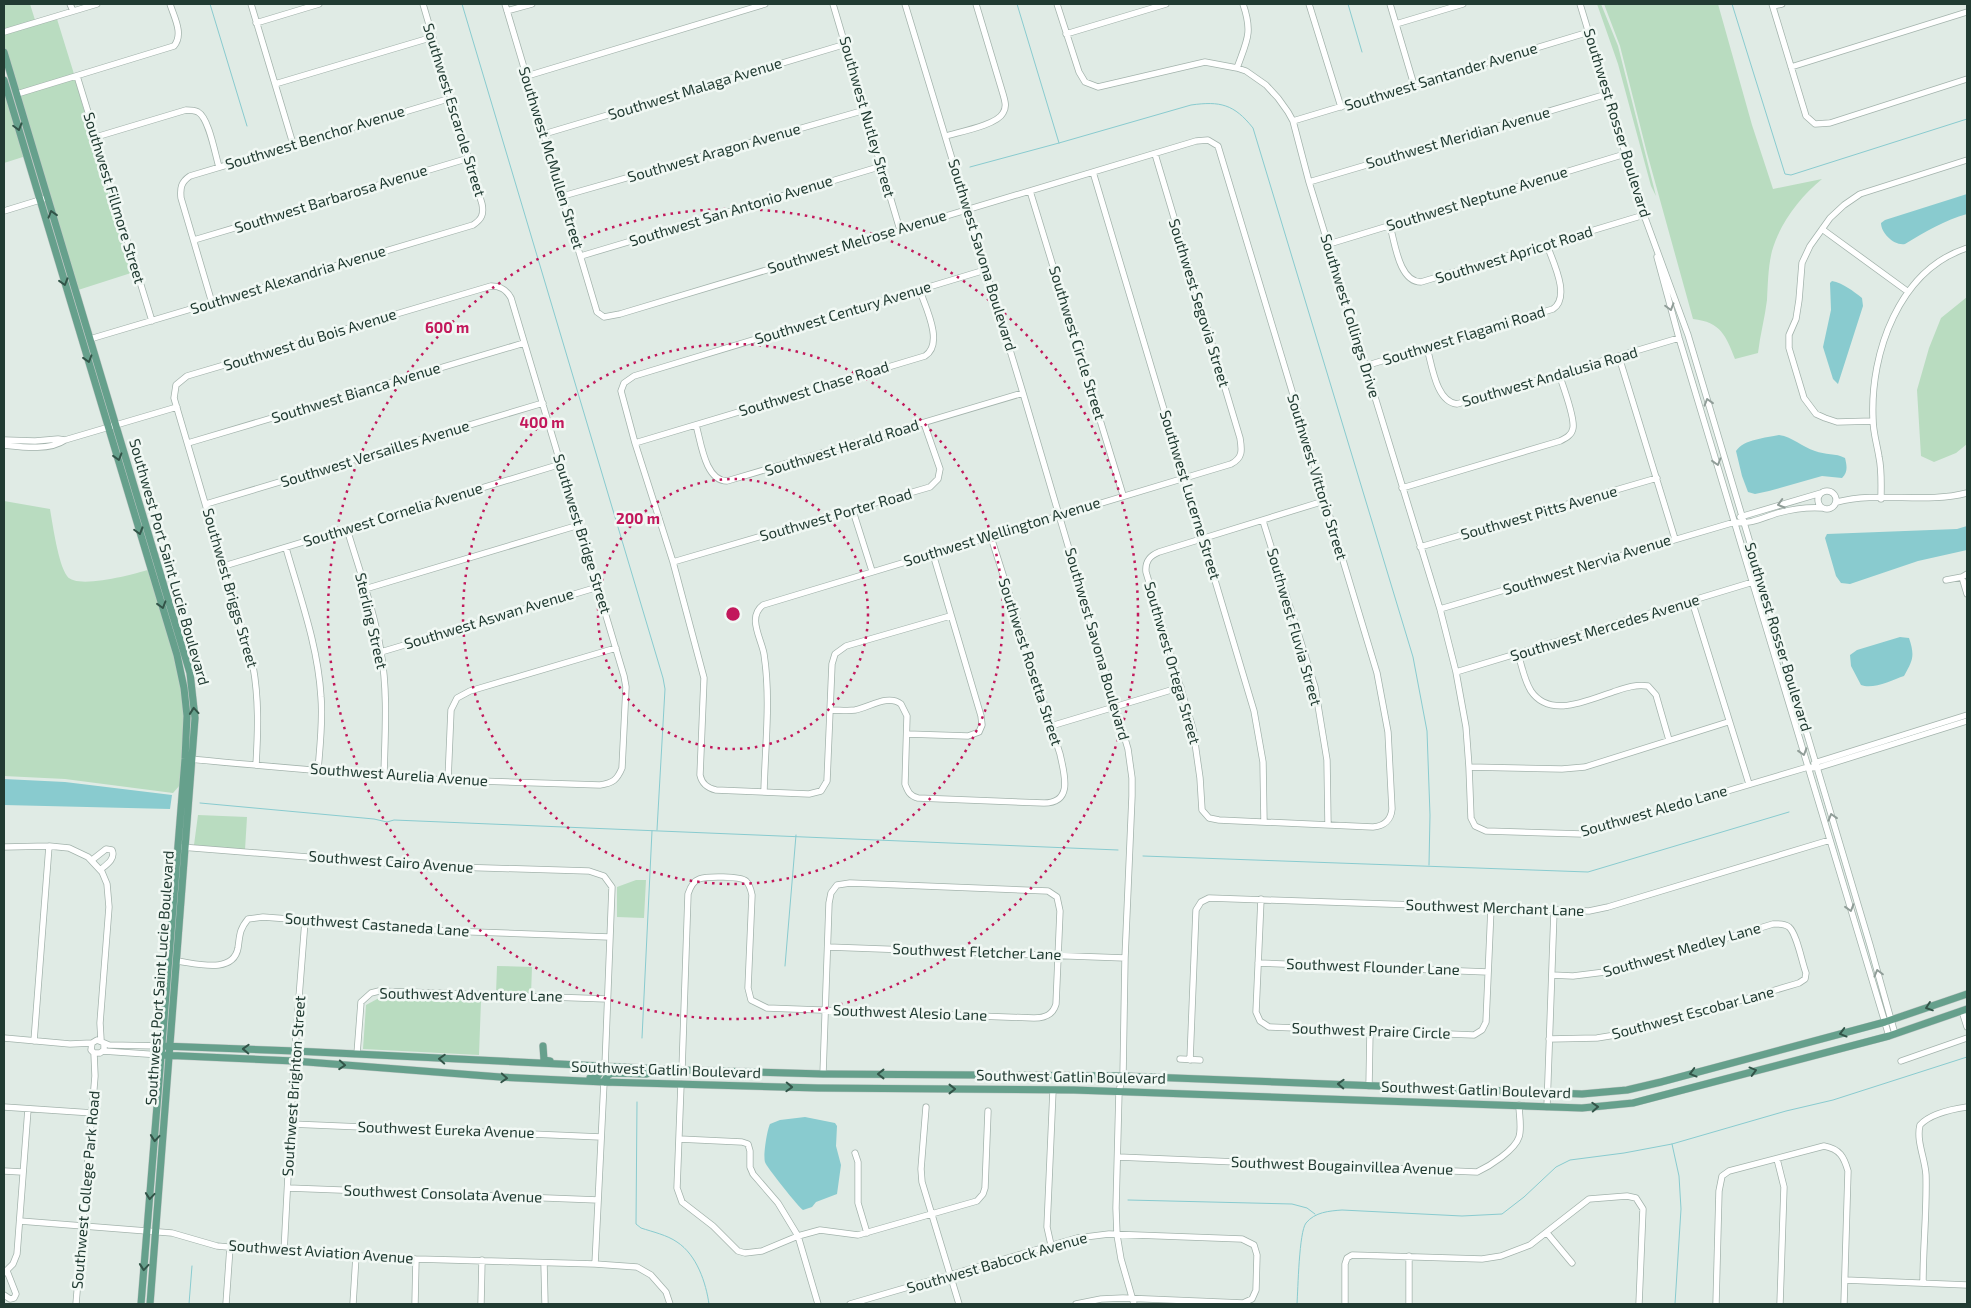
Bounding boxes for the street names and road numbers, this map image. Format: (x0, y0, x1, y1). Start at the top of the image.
street label: Southwest Escarole Street (420, 21, 490, 199)
street label: Southwest Rosser Boulevard (1581, 26, 1655, 219)
street label: Southwest Nutley Street (836, 34, 900, 200)
street label: Southwest Santander Avenue (1342, 38, 1539, 114)
street label: Southwest Malaga Avenue (606, 53, 784, 123)
street label: Southwest McMullen Street (516, 64, 588, 251)
street label: Southwest Benchor Avenue (223, 101, 407, 173)
street label: Southwest Meridian Avenue (1364, 102, 1552, 172)
street label: Southwest Fillmore Street (80, 110, 150, 286)
street label: Southwest Aragon Avenue (625, 119, 802, 185)
street label: Southwest Savona Boulevard (945, 157, 1021, 353)
street label: Southwest Barbarosa Avenue (232, 160, 429, 236)
street label: Southwest Neptune Avenue (1384, 162, 1570, 234)
street label: Southwest San Antonio Avenue (627, 170, 835, 250)
street label: Southwest Melrose Avenue (765, 205, 948, 277)
street label: Southwest Segovia Street (1166, 216, 1234, 389)
street label: Southwest Apricot Road (1433, 222, 1595, 287)
street label: Southwest Collings Drive (1317, 232, 1384, 400)
street label: Southwest Alexandria Avenue (188, 241, 387, 317)
street label: Southwest Circle Street (1046, 264, 1110, 422)
street label: Southwest Century Avenue (752, 277, 933, 347)
street label: Southwest Flagami Road (1380, 302, 1547, 368)
street label: Southwest du Bois Avenue (221, 304, 398, 374)
street label: Southwest Andalusia Road (1460, 342, 1640, 410)
street label: Southwest Chase Road (736, 357, 891, 419)
street label: Southwest Bianca Avenue (269, 358, 442, 426)
street label: Southwest Vittorio Street (1284, 391, 1352, 562)
street label: Southwest Lucerne Street (1157, 408, 1225, 582)
street label: Southwest Herald Road (762, 415, 921, 479)
street label: Southwest Versailles Avenue (278, 416, 471, 490)
street label: Southwest Port Saint Lucie Boulevard (126, 436, 214, 687)
street label: Southwest Bridge Street (550, 452, 616, 616)
street label: Southwest Cornelia Avenue (301, 478, 485, 550)
street label: Southwest Pitts Avenue (1458, 481, 1619, 543)
street label: Southwest Porter Road (757, 484, 914, 544)
street label: Southwest Wellington Avenue (901, 493, 1102, 570)
street label: Southwest Briggs Street (200, 506, 262, 670)
street label: Southwest Nervia Avenue (1501, 530, 1673, 598)
street label: Southwest Rosser Boulevard (1742, 540, 1816, 733)
street label: Southwest Savona Boulevard (1062, 545, 1134, 742)
street label: Southwest Fluvia Street (1264, 546, 1326, 708)
street label: Sterling Street (352, 571, 392, 671)
street label: Southwest Rosetta Street (995, 576, 1067, 748)
street label: Southwest Ortega Street (1141, 579, 1205, 746)
street label: Southwest Aswan Avenue (402, 584, 576, 652)
street label: Southwest Mercedes Avenue (1508, 590, 1701, 664)
street label: Southwest Aurelia Avenue (310, 759, 488, 789)
street label: Southwest Aledo Lane (1578, 780, 1729, 840)
street label: Southwest Cairo Avenue (308, 846, 474, 876)
street label: Southwest Port Saint Lucie Boulevard (141, 850, 177, 1106)
street label: Southwest Merchant Lane (1405, 895, 1585, 919)
street label: Southwest Castaneda Lane (284, 909, 470, 939)
street label: Southwest Medley Lane (1601, 918, 1763, 980)
street label: Southwest Fletcher Lane (892, 939, 1062, 963)
street label: Southwest Flounder Lane (1286, 954, 1460, 978)
street label: Southwest Escobar Lane (1610, 982, 1776, 1042)
street label: Southwest Adventure Lane (379, 983, 563, 1005)
street label: Southwest Brighton Street (278, 995, 308, 1177)
street label: Southwest Alesio Lane (833, 1000, 987, 1024)
street label: Southwest Praire Circle (1291, 1018, 1451, 1042)
street label: Southwest Gatlin Boulevard (571, 1057, 761, 1081)
street label: Southwest Gatlin Boulevard (976, 1065, 1166, 1087)
street label: Southwest Gatlin Boulevard (1381, 1077, 1571, 1101)
street label: Southwest College Park Road (67, 1090, 103, 1290)
street label: Southwest Eureka Avenue (357, 1117, 535, 1141)
street label: Southwest Bougainvillea Avenue (1231, 1152, 1453, 1178)
street label: Southwest Consolata Avenue (343, 1181, 543, 1205)
street label: Southwest Babcock Avenue (904, 1228, 1089, 1296)
street label: Southwest Aviation Avenue (228, 1236, 414, 1266)

